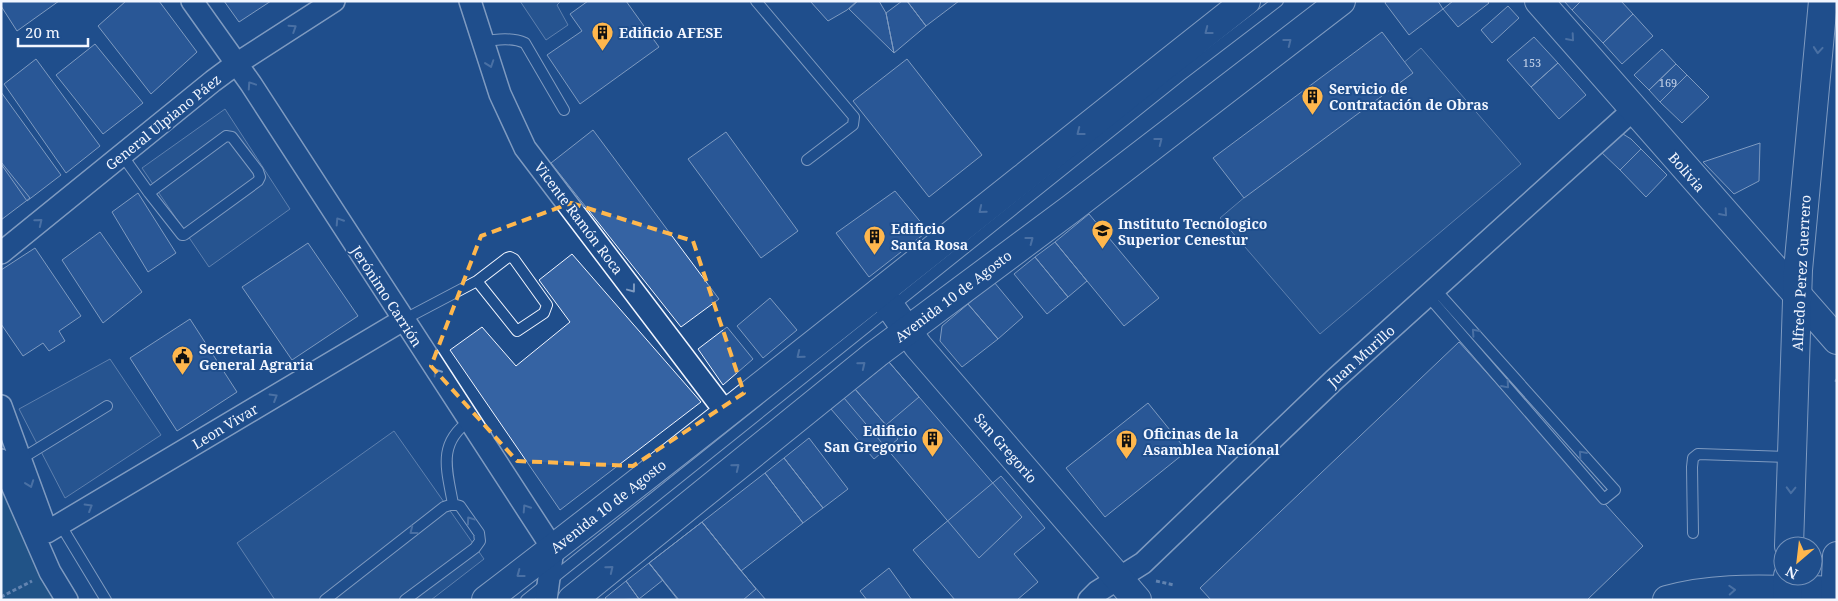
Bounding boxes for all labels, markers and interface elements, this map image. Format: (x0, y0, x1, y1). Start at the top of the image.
scale bar (18, 15, 88, 47)
building icon: Edificio AFESE (591, 20, 615, 51)
text: 20 m (25, 22, 60, 42)
place label: Edificio AFESE (619, 23, 722, 42)
one-way arrow (287, 24, 296, 34)
one-way arrow (1205, 26, 1214, 34)
one-way arrow (1565, 33, 1574, 42)
one-way arrow (1282, 39, 1292, 48)
one-way arrow (1813, 46, 1824, 54)
house number: 153 (1523, 55, 1541, 70)
one-way arrow (484, 60, 494, 68)
street label: General Ulpiano Páez (101, 70, 225, 174)
house number: 169 (1659, 75, 1677, 90)
place label: Servicio de Contratación de Obras (1329, 79, 1489, 114)
one-way arrow (248, 81, 257, 91)
building icon: Servicio de Contratación de Obras (1301, 84, 1325, 115)
one-way arrow (1077, 126, 1086, 134)
one-way arrow (1153, 138, 1163, 147)
street label: Bolivia (1665, 148, 1710, 196)
street label: Vicente Ramón Roca (530, 158, 628, 278)
street label: Alfredo Perez Guerrero (1787, 194, 1815, 352)
one-way arrow (978, 204, 987, 213)
one-way arrow (1718, 208, 1727, 217)
place label: Instituto Tecnologico Superior Cenestur (1118, 214, 1267, 249)
one-way arrow (336, 218, 345, 227)
place label: Edificio Santa Rosa (891, 219, 968, 254)
school or university icon: Instituto Tecnologico Superior Cenestur (1090, 219, 1114, 250)
one-way arrow (33, 220, 42, 228)
building icon: Edificio Santa Rosa (863, 224, 887, 255)
one-way arrow (1024, 237, 1033, 245)
street label: Jerónimo Carrión (347, 241, 427, 350)
street label: Avenida 10 de Agosto (891, 246, 1015, 346)
one-way arrow (626, 283, 635, 293)
street label: Juan Murillo (1323, 321, 1399, 392)
one-way arrow (1471, 329, 1480, 338)
place label: Secretaria General Agraria (199, 339, 313, 374)
public building icon: Secretaria General Agraria (171, 344, 195, 375)
one-way arrow (797, 349, 806, 358)
one-way arrow (856, 362, 865, 370)
one-way arrow (434, 368, 444, 377)
one-way arrow (1500, 380, 1509, 389)
one-way arrow (269, 393, 278, 403)
street label: Leon Vivar (189, 399, 262, 453)
street label: San Gregorio (970, 409, 1042, 487)
place label: Edificio San Gregorio (824, 421, 917, 456)
place label: Oficinas de la Asamblea Nacional (1143, 424, 1280, 459)
building icon: Edificio San Gregorio (921, 426, 945, 457)
building icon: Oficinas de la Asamblea Nacional (1115, 429, 1139, 460)
one-way arrow (1579, 450, 1588, 459)
street label: Avenida 10 de Agosto (546, 455, 670, 557)
one-way arrow (730, 464, 739, 472)
one-way arrow (24, 479, 34, 488)
one-way arrow (1786, 486, 1796, 494)
one-way arrow (84, 503, 93, 513)
one-way arrow (523, 505, 532, 514)
one-way arrow (467, 517, 475, 526)
one-way arrow (410, 526, 419, 534)
north arrow (1773, 536, 1823, 586)
text: N (1782, 562, 1801, 584)
one-way arrow (604, 567, 613, 575)
one-way arrow (516, 569, 525, 578)
one-way arrow (1729, 585, 1737, 596)

